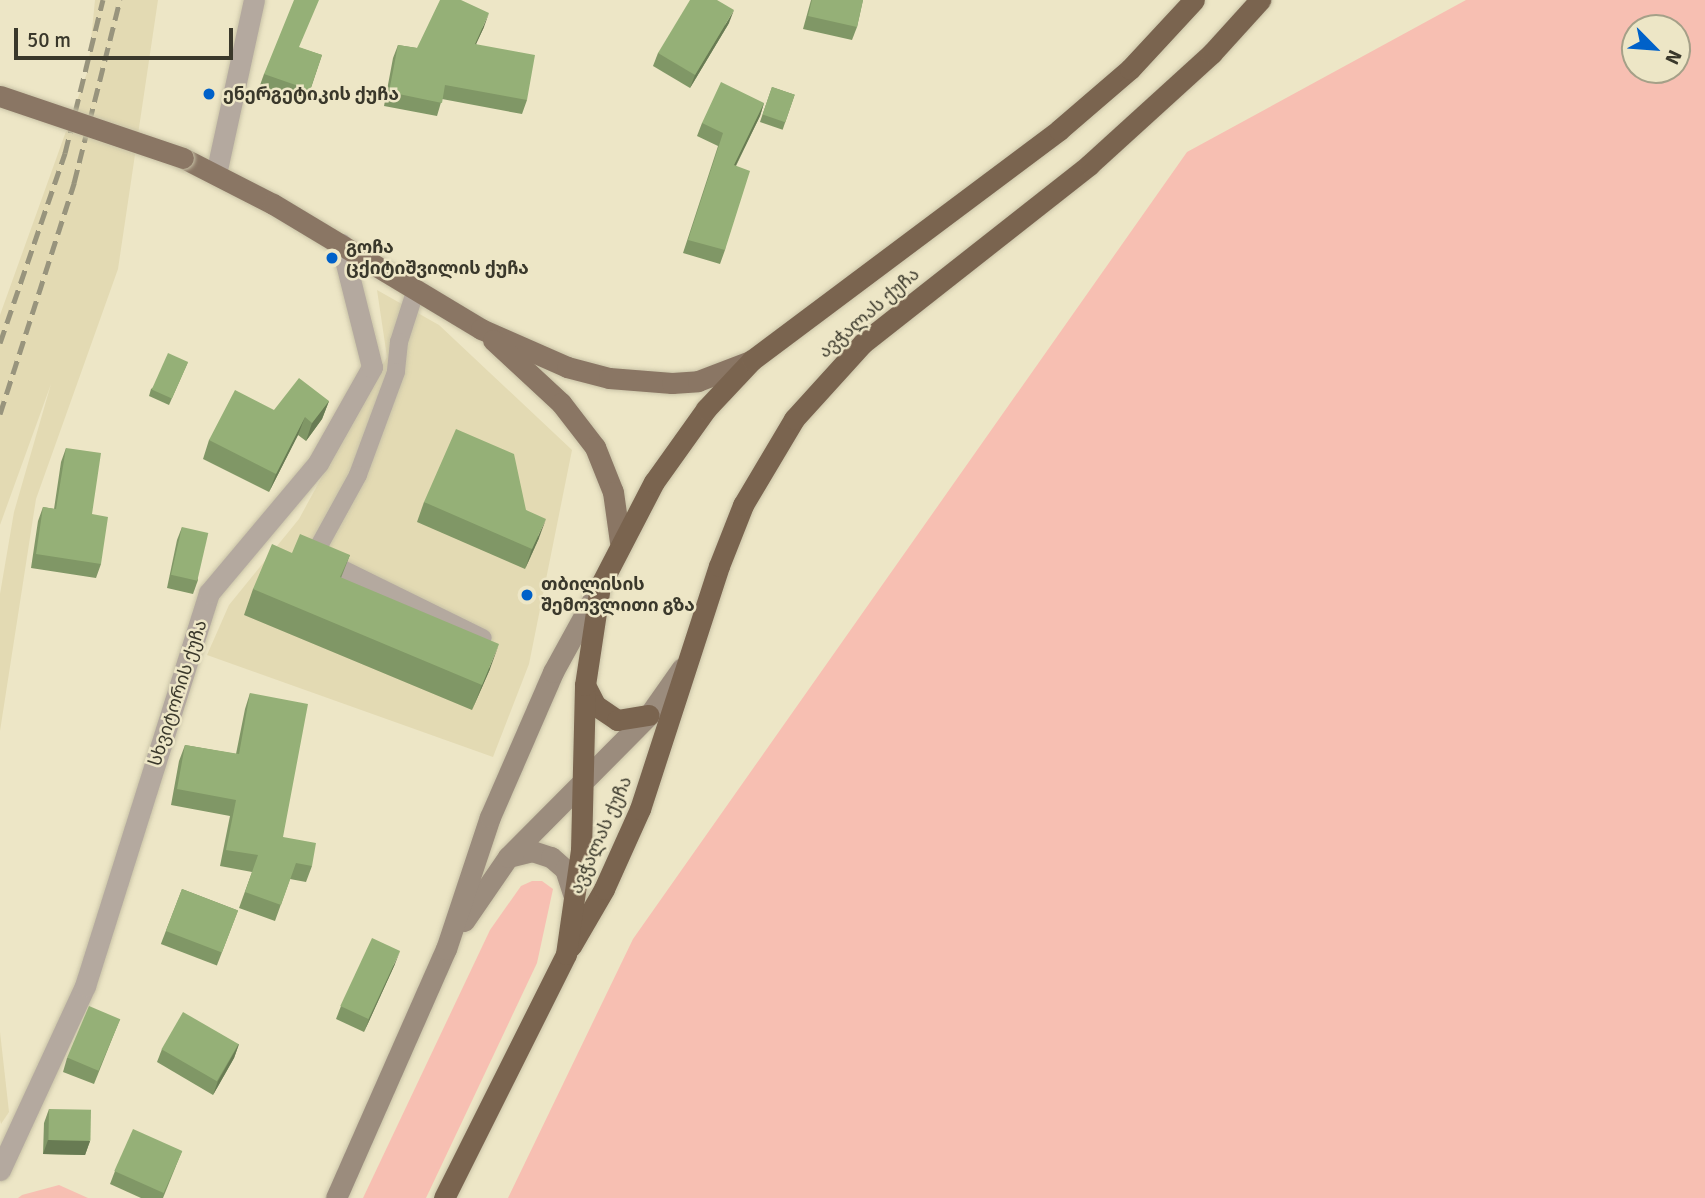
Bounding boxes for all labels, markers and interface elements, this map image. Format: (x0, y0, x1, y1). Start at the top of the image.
scale bar (18, 14, 236, 58)
north arrow (1621, 14, 1691, 84)
text: 50 m (27, 27, 71, 53)
text: N (1660, 46, 1687, 68)
place label: ენერგეტიკის ქუჩა (223, 83, 399, 105)
marker: ენერგეტიკის ქუჩა (201, 86, 217, 102)
place label: გოჩა ცქიტიშვილის ქუჩა (346, 237, 529, 280)
marker: გოჩა ცქიტიშვილის ქუჩა (324, 250, 340, 266)
street label: ავჭალას ქუჩა (814, 263, 924, 363)
place label: თბილისის შემოვლითი გზა (541, 574, 695, 616)
marker: თბილისის შემოვლითი გზა (519, 587, 535, 603)
street label: სხვიტორის ქუჩა (144, 617, 212, 769)
street label: ავჭალას ქუჩა (565, 773, 637, 897)

